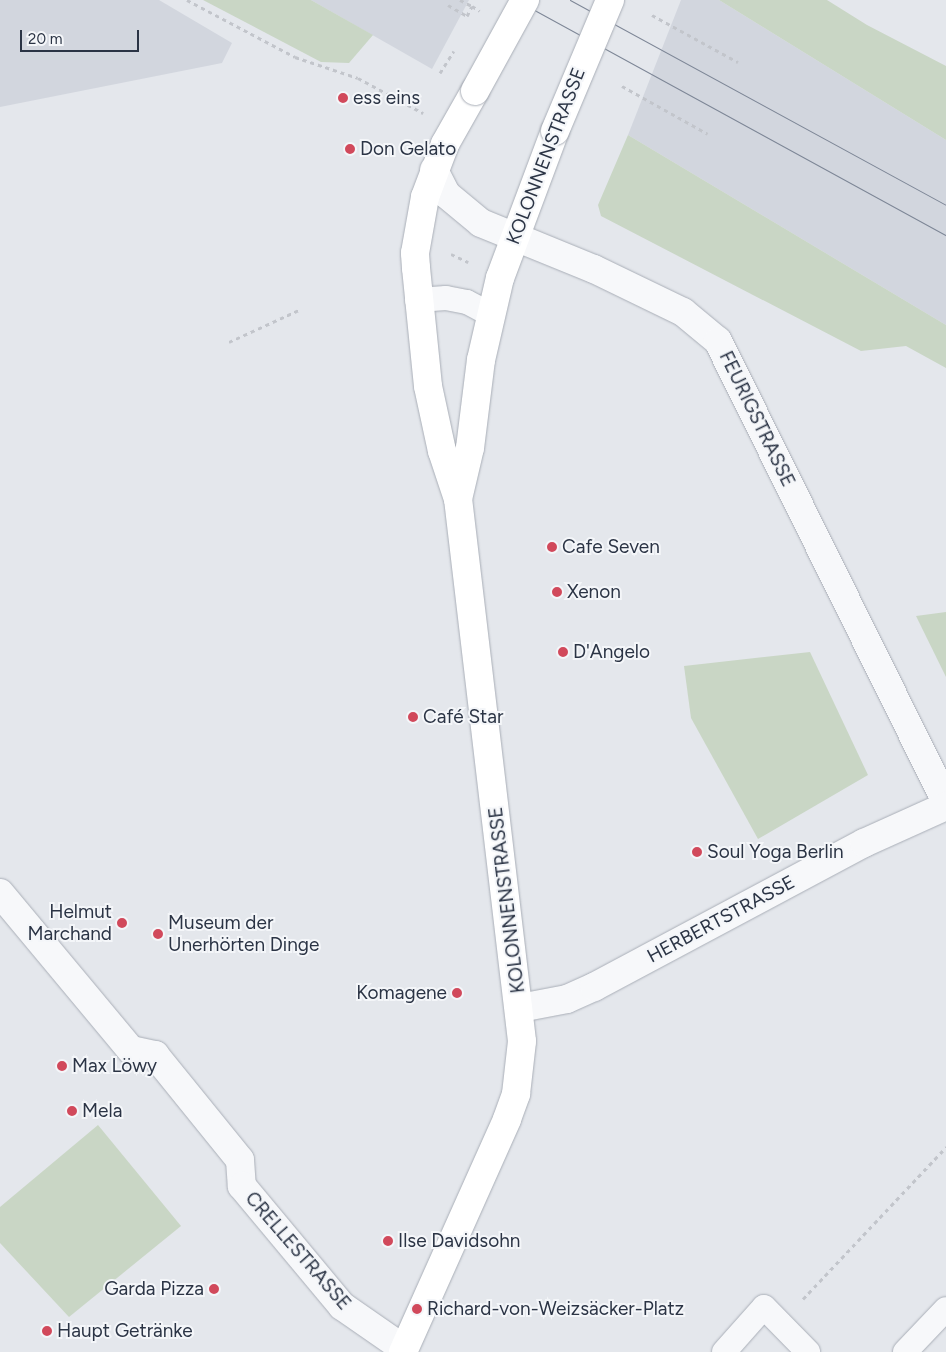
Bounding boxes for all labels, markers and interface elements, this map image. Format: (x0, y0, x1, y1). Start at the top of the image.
scale bar (22, 20, 141, 52)
text: 20 m (28, 30, 62, 48)
street label: KOLONNENSTRASSE (502, 64, 590, 248)
place label: ess eins (353, 87, 420, 109)
marker: ess eins (337, 92, 349, 104)
place label: Don Gelato (360, 138, 456, 160)
marker: Don Gelato (344, 143, 356, 155)
street label: FEURIGSTRASSE (714, 347, 800, 491)
place label: Cafe Seven (562, 536, 660, 558)
marker: Cafe Seven (546, 541, 558, 553)
place label: Xenon (567, 581, 621, 603)
marker: Xenon (551, 586, 563, 598)
place label: D'Angelo (573, 641, 650, 663)
marker: D'Angelo (557, 646, 569, 658)
place label: Café Star (423, 706, 503, 728)
marker: Café Star (407, 711, 419, 723)
street label: KOLONNENSTRASSE (484, 806, 530, 994)
place label: Soul Yoga Berlin (707, 841, 844, 863)
marker: Soul Yoga Berlin (691, 846, 703, 858)
street label: HERBERTSTRASSE (643, 870, 799, 968)
place label: Helmut Marchand (28, 901, 112, 945)
place label: Museum der Unerhörten Dinge (168, 912, 319, 956)
marker: Helmut Marchand (116, 917, 128, 929)
marker: Museum der Unerhörten Dinge (152, 928, 164, 940)
place label: Komagene (356, 982, 447, 1004)
marker: Komagene (451, 987, 463, 999)
place label: Max Löwy (72, 1055, 157, 1077)
marker: Max Löwy (56, 1060, 68, 1072)
place label: Mela (82, 1100, 122, 1122)
marker: Mela (66, 1105, 78, 1117)
street label: CRELLESTRASSE (240, 1187, 356, 1315)
place label: Ilse Davidsohn (398, 1230, 520, 1252)
marker: Ilse Davidsohn (382, 1235, 394, 1247)
place label: Garda Pizza (104, 1278, 204, 1300)
marker: Garda Pizza (208, 1283, 220, 1295)
place label: Richard-von-Weizsäcker-Platz (427, 1298, 684, 1320)
marker: Richard-von-Weizsäcker-Platz (411, 1303, 423, 1315)
place label: Haupt Getränke (57, 1320, 193, 1342)
marker: Haupt Getränke (41, 1325, 53, 1337)

